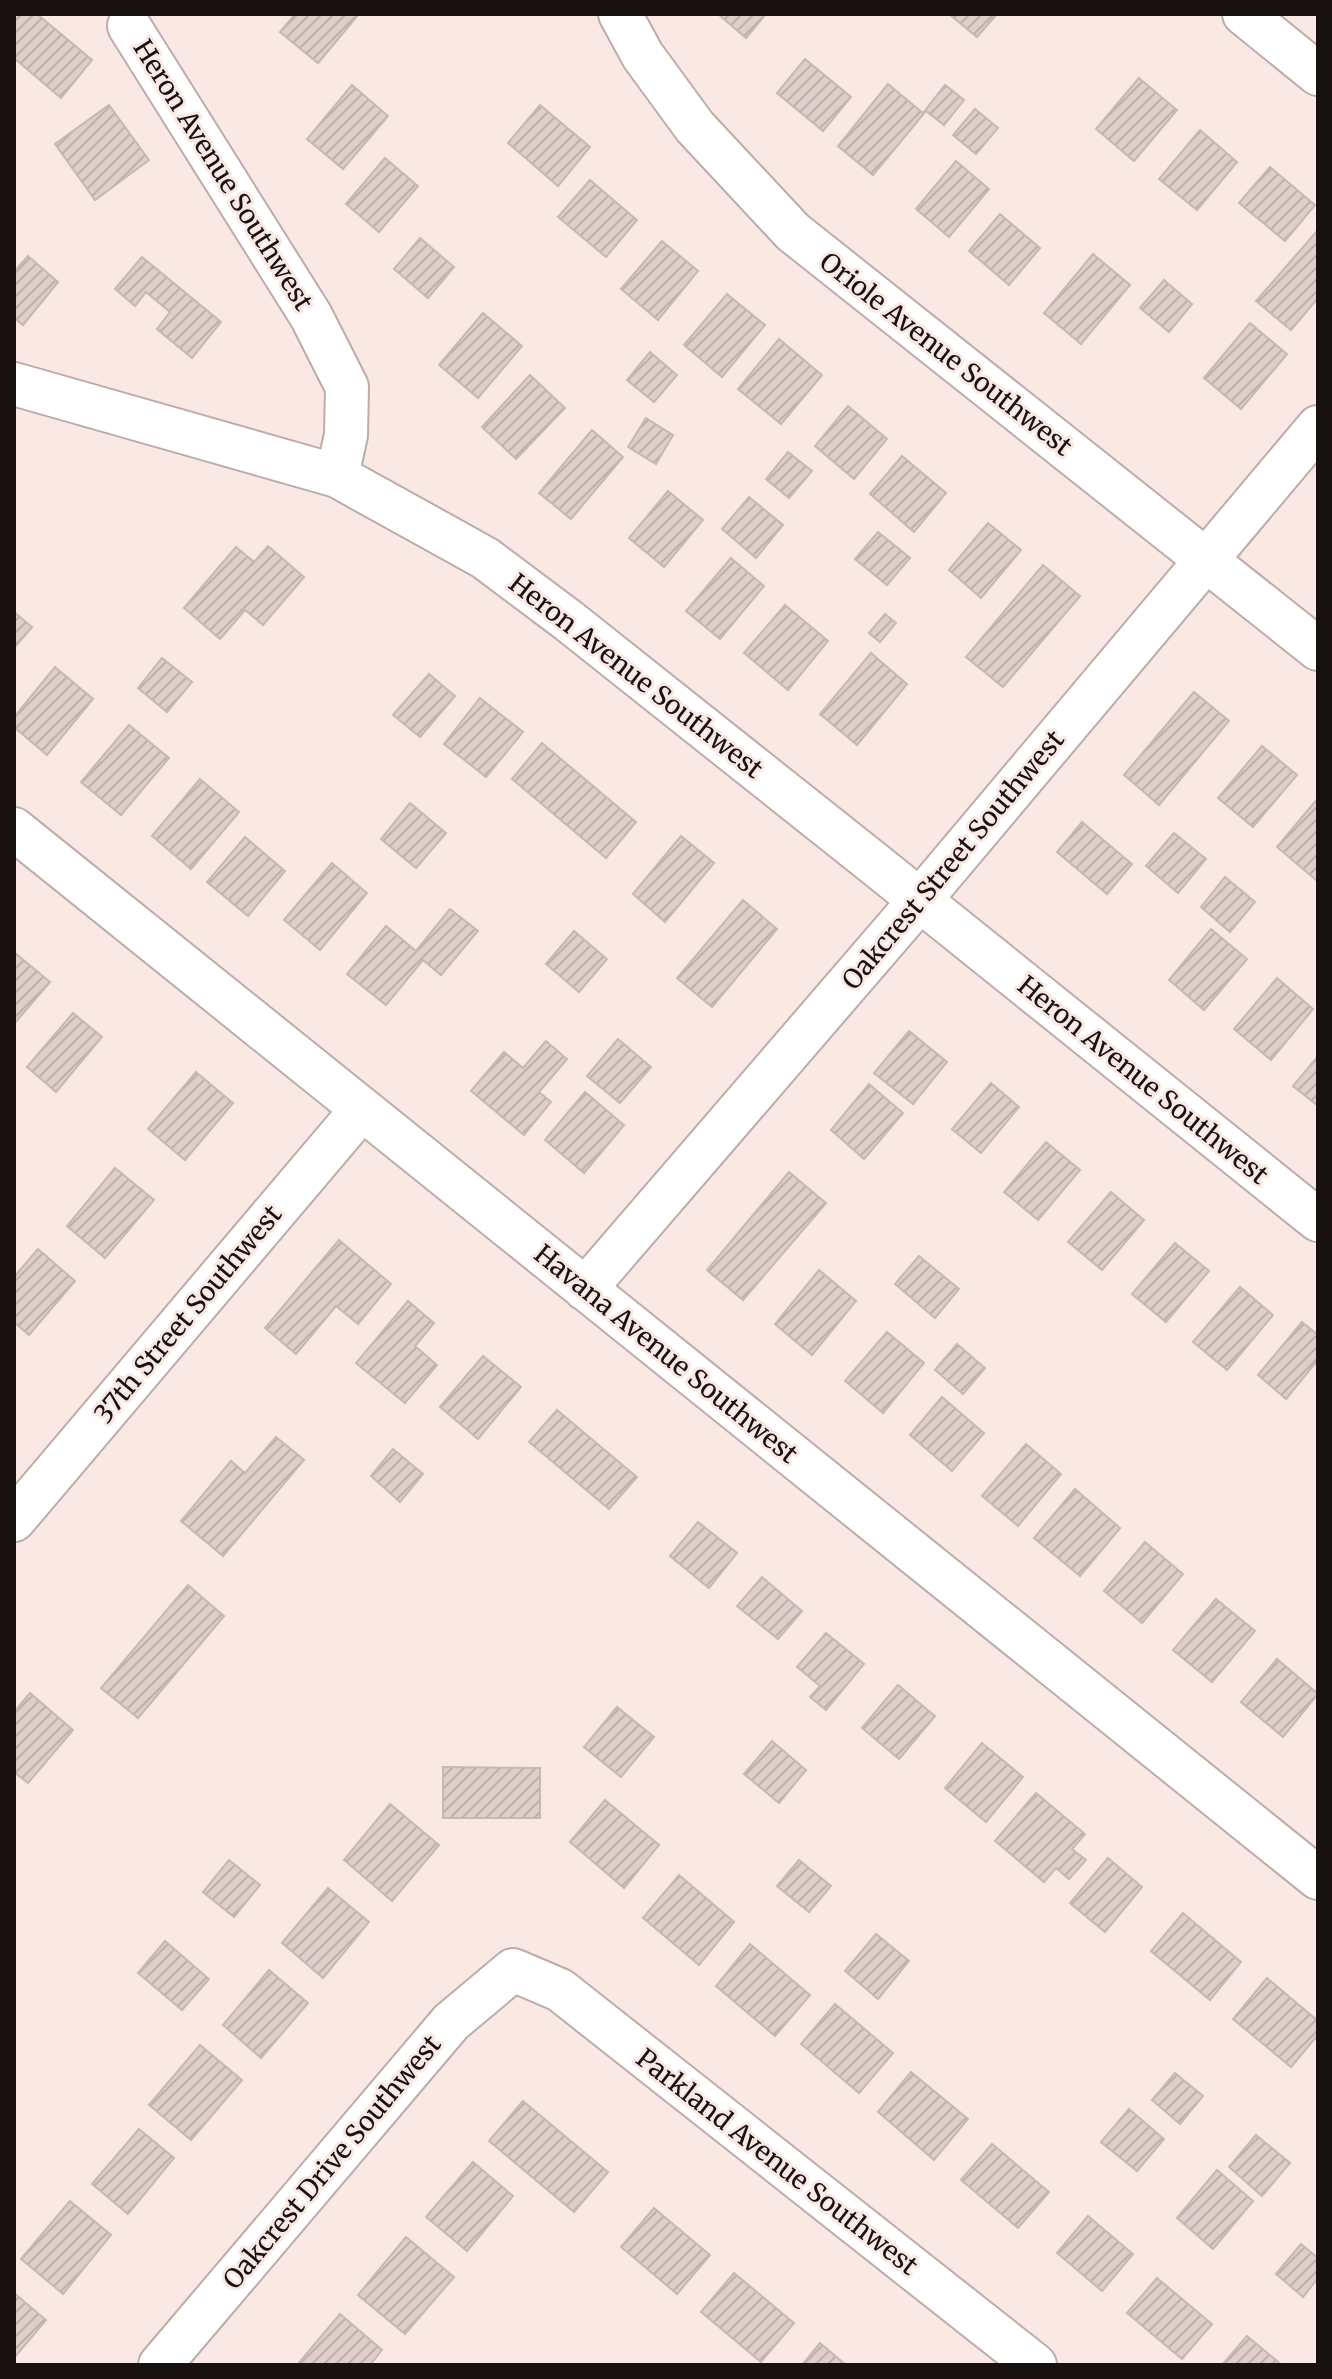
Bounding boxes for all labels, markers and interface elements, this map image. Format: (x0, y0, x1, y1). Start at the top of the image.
street label: Heron Avenue Southwest (126, 33, 320, 316)
street label: Oriole Avenue Southwest (814, 245, 1079, 462)
street label: Heron Avenue Southwest (503, 566, 770, 785)
street label: Oakcrest Street Southwest (834, 723, 1071, 996)
street label: Heron Avenue Southwest (1011, 968, 1275, 1191)
street label: 37th Street Southwest (87, 1198, 288, 1429)
street label: Havana Avenue Southwest (528, 1237, 805, 1470)
street label: Oakcrest Drive Southwest (216, 2028, 448, 2295)
street label: Parkland Avenue Southwest (630, 2041, 925, 2282)

